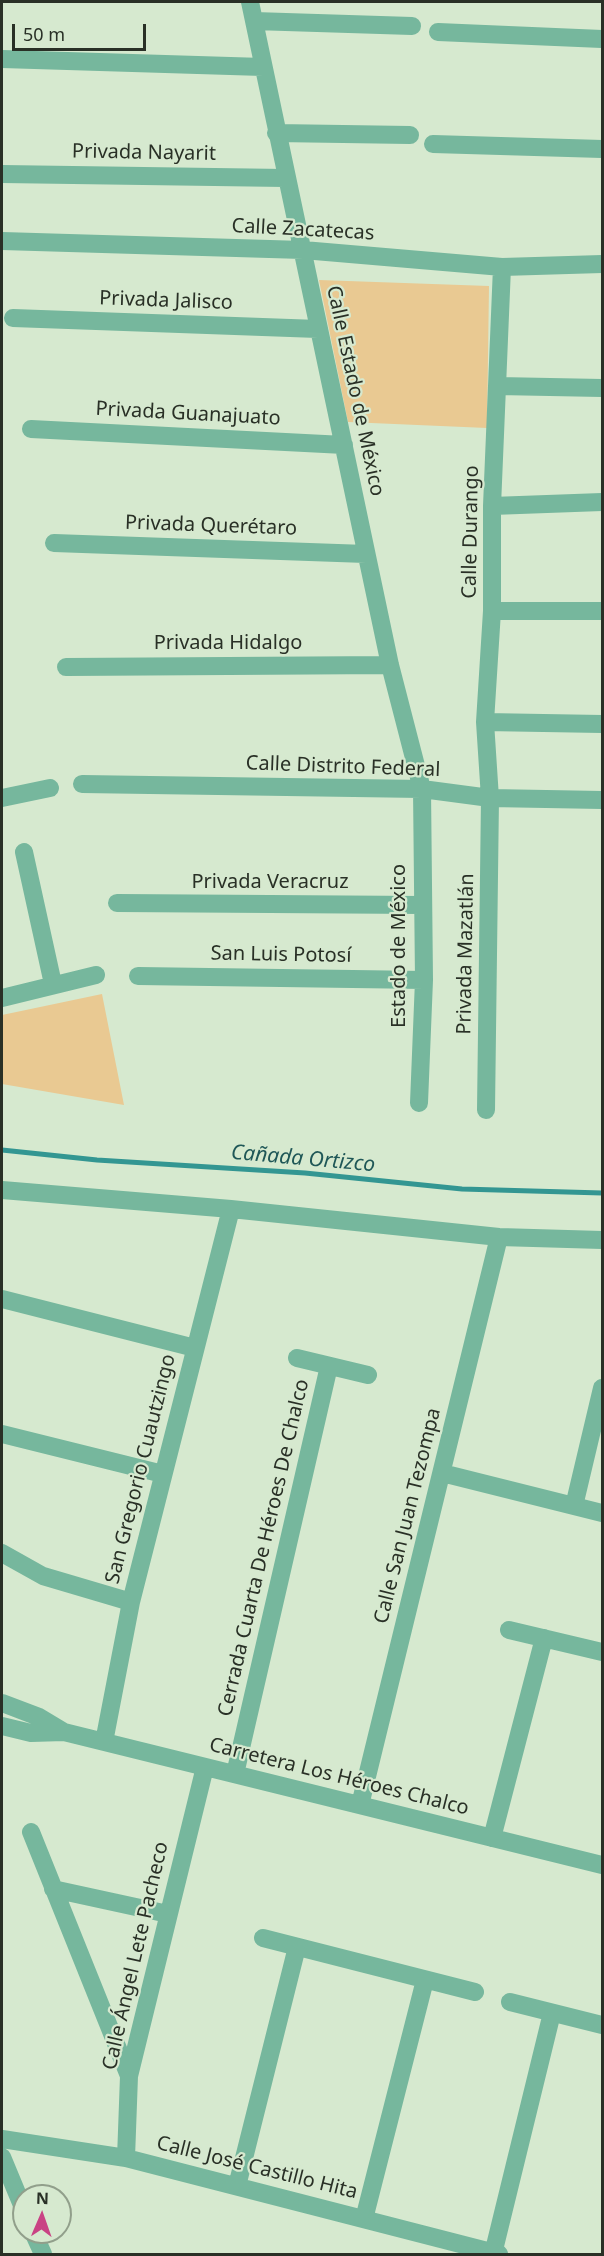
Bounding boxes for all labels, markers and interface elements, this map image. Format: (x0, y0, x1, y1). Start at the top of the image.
scale bar (15, 12, 148, 50)
text: 50 m (23, 22, 65, 46)
street label: Privada Nayarit (72, 140, 216, 166)
street label: Calle Zacatecas (231, 214, 375, 246)
street label: Calle Estado de México (321, 284, 389, 498)
street label: Privada Jalisco (99, 287, 233, 315)
street label: Privada Guanajuato (95, 397, 281, 431)
street label: Calle Durango (458, 465, 484, 599)
street label: Privada Querétaro (124, 511, 298, 541)
street label: Privada Hidalgo (154, 631, 302, 655)
street label: Calle Distrito Federal (245, 752, 441, 782)
street label: Estado de México (387, 864, 411, 1028)
street label: Privada Veracruz (191, 870, 349, 894)
street label: Privada Mazatlán (453, 873, 479, 1035)
street label: San Luis Potosí (210, 942, 352, 968)
water label: Cañada Ortizco (230, 1140, 376, 1178)
street label: San Gregorio Cuautzingo (101, 1352, 181, 1586)
street label: Cerrada Cuarta De Héroes De Chalco (213, 1377, 315, 1719)
street label: Calle San Juan Tezompa (370, 1406, 446, 1626)
street label: Carretera Los Héroes Chalco (207, 1733, 471, 1821)
street label: Calle Ángel Lete Pacheco (98, 1840, 174, 2072)
street label: Calle José Castillo Hita (154, 2131, 360, 2205)
north arrow (12, 2184, 72, 2244)
text: N (36, 2187, 49, 2209)

